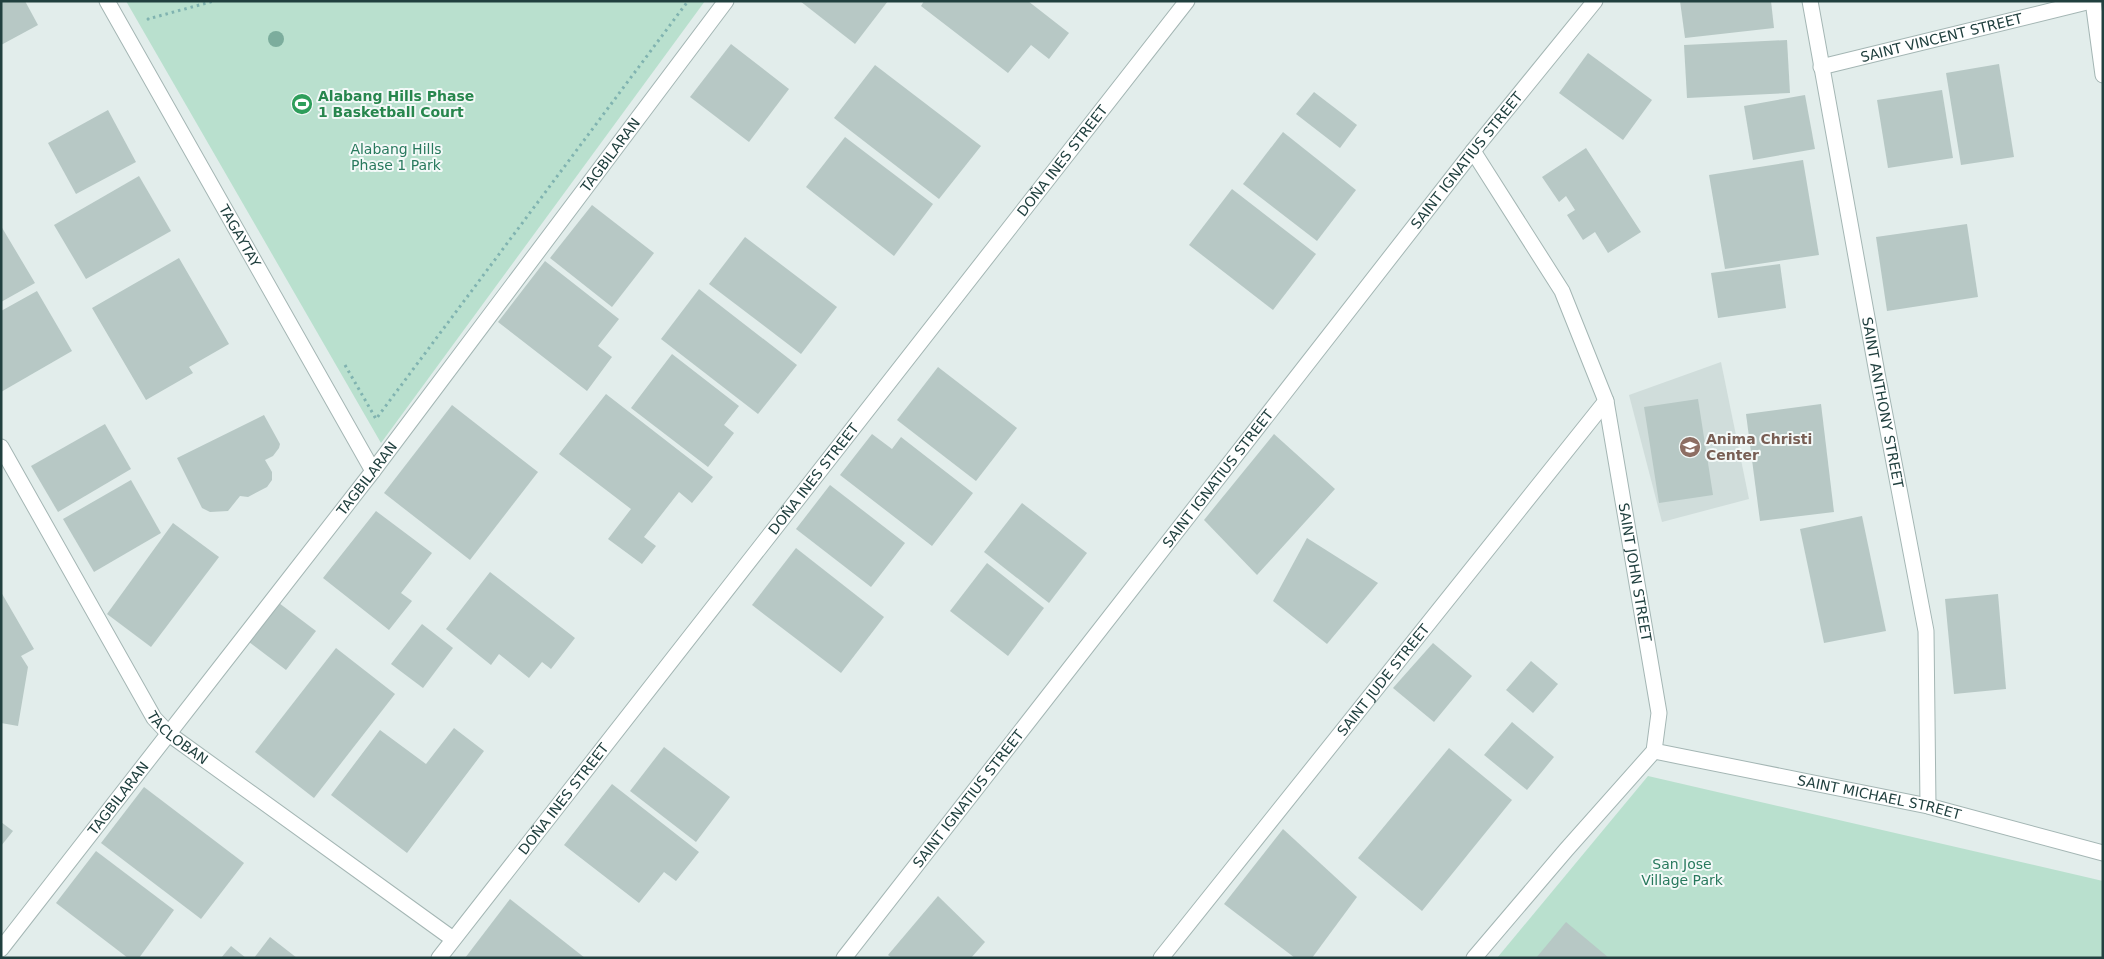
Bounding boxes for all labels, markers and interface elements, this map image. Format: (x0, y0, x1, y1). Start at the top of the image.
street label: SAINT VINCENT STREET (1859, 10, 2024, 65)
place label: Alabang Hills Phase 1 Basketball Court (318, 88, 474, 120)
street label: SAINT IGNATIUS STREET (1408, 88, 1526, 232)
sports icon: Alabang Hills Phase 1 Basketball Court (290, 92, 314, 116)
street label: DOÑA INES STREET (1014, 102, 1111, 219)
street label: TAGBILARAN (577, 115, 643, 196)
park label: Alabang Hills Phase 1 Park (350, 141, 442, 173)
street label: TAGAYTAY (215, 201, 264, 270)
street label: SAINT ANTHONY STREET (1859, 316, 1907, 490)
street label: SAINT IGNATIUS STREET (1159, 406, 1277, 550)
street label: DOÑA INES STREET (765, 420, 862, 538)
place label: Anima Christi Center (1706, 431, 1812, 463)
school or university icon: Anima Christi Center (1678, 435, 1702, 459)
street label: TAGBILARAN (333, 439, 400, 519)
street label: SAINT JOHN STREET (1615, 502, 1655, 643)
street label: SAINT JUDE STREET (1334, 620, 1433, 739)
street label: TACLOBAN (143, 708, 211, 768)
street label: SAINT IGNATIUS STREET (910, 726, 1027, 871)
street label: DOÑA INES STREET (515, 740, 612, 858)
street label: TAGBILARAN (84, 758, 152, 839)
street label: SAINT MICHAEL STREET (1796, 772, 1963, 823)
park label: San Jose Village Park (1641, 856, 1724, 888)

